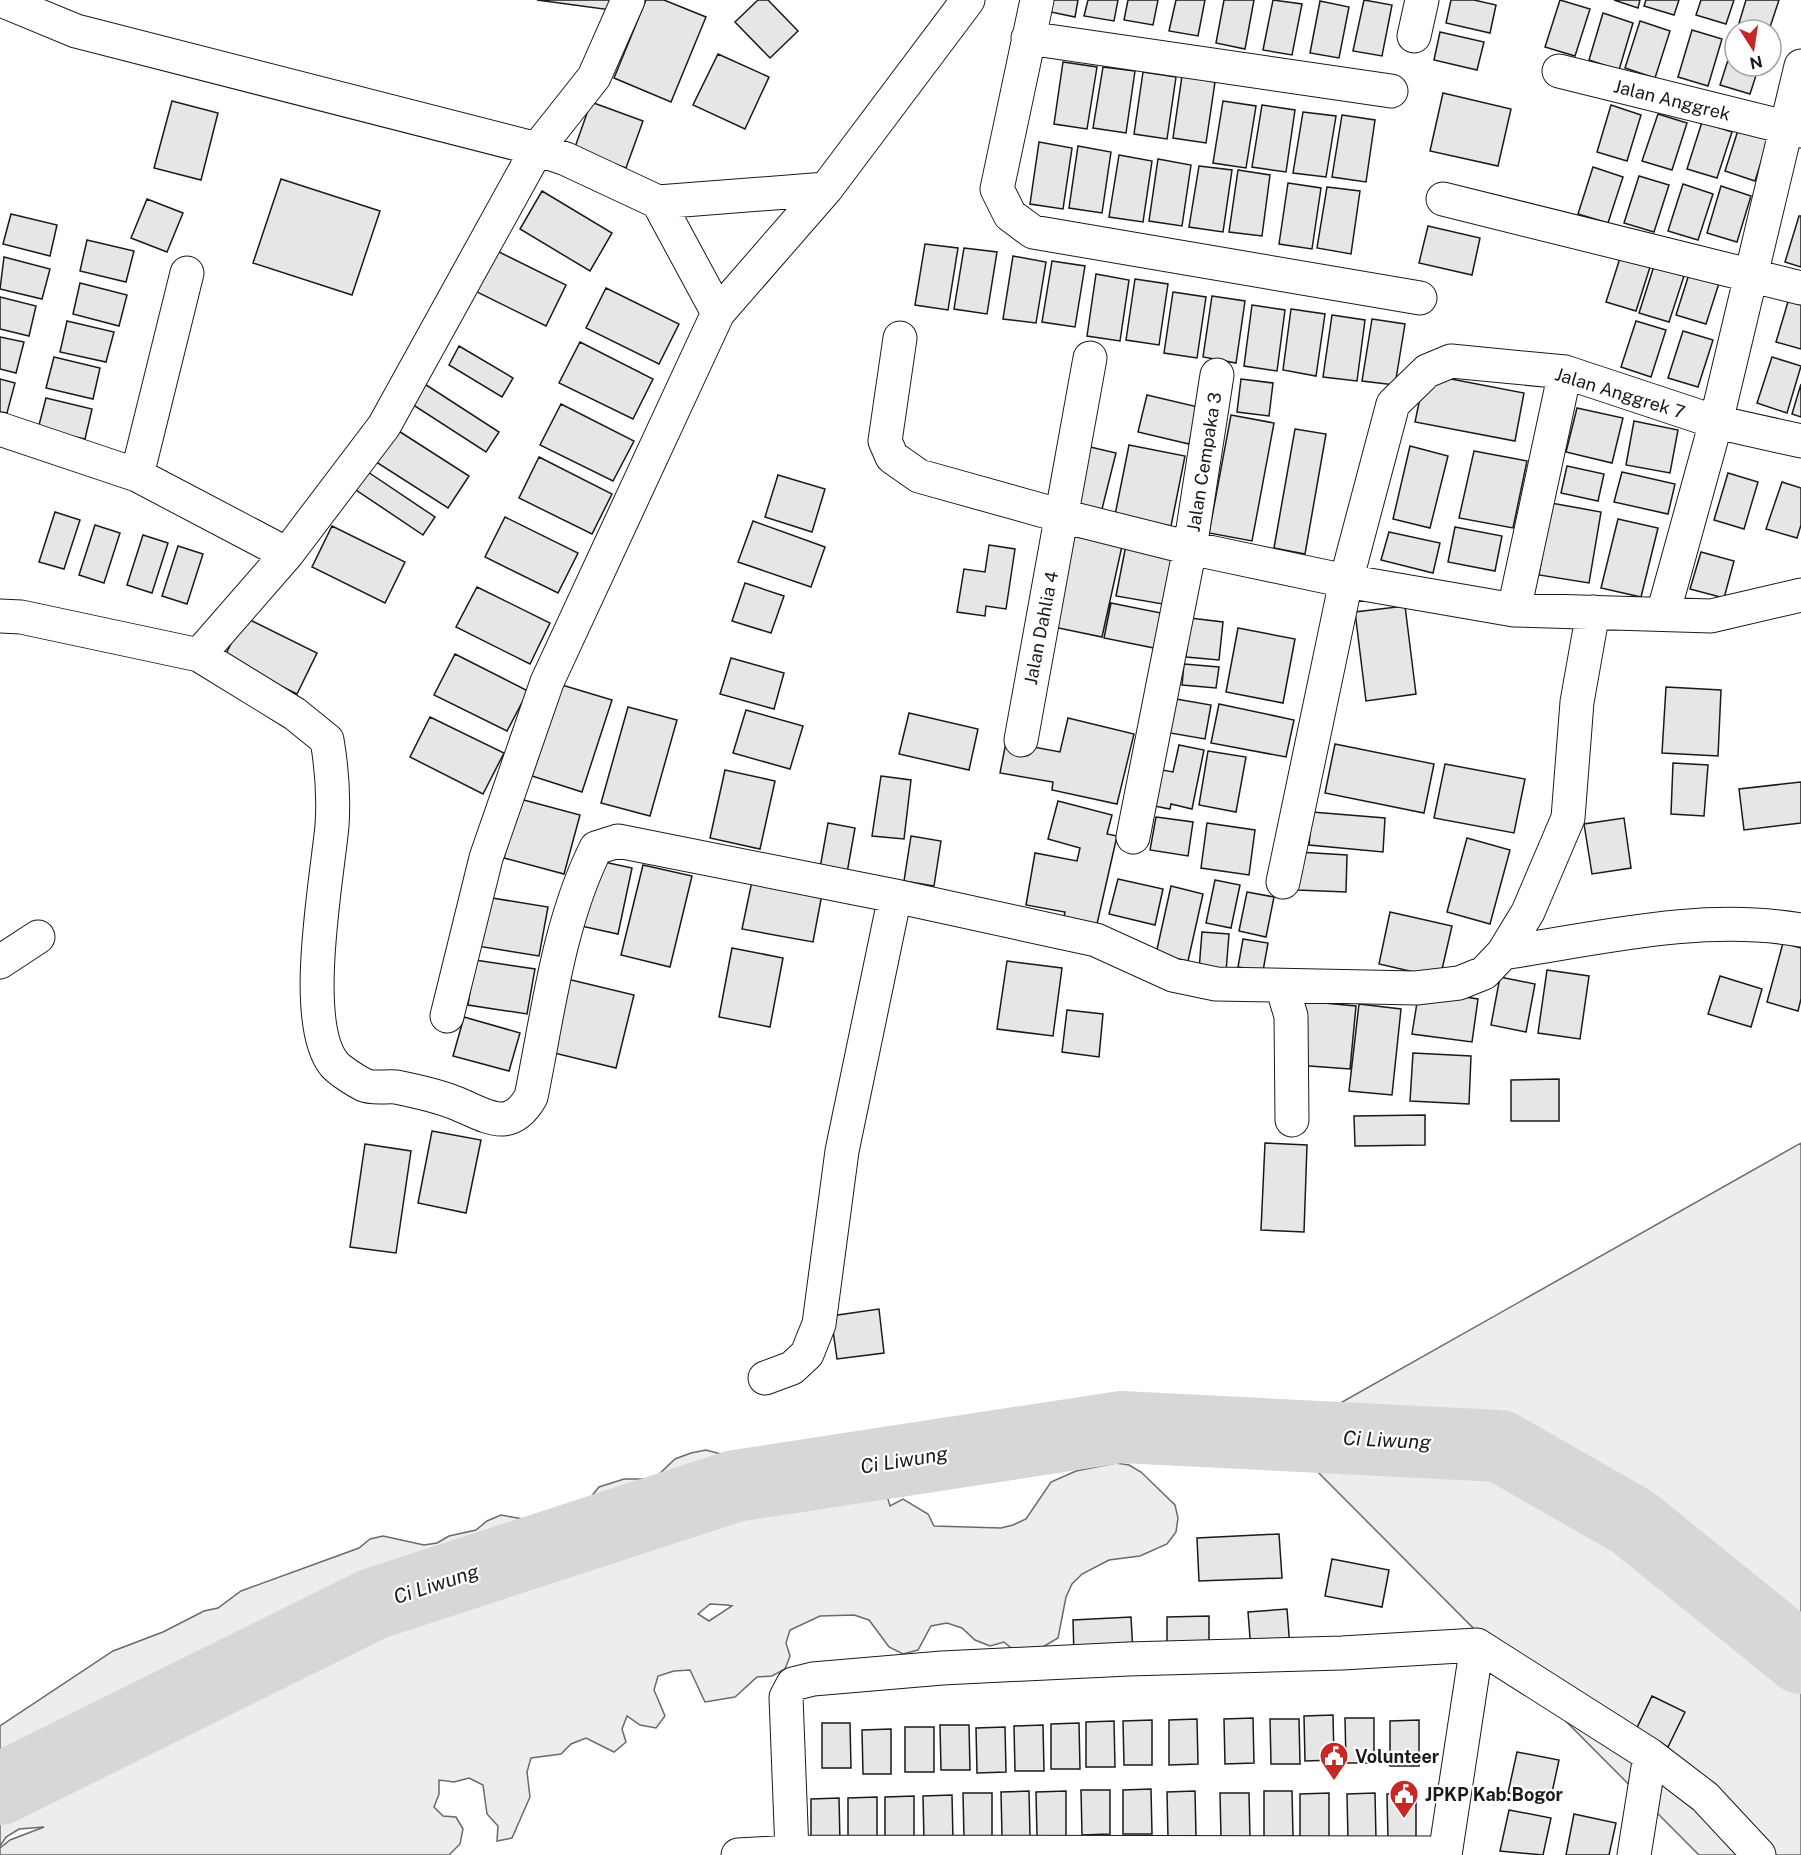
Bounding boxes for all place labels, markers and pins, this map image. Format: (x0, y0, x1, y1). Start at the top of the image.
public building icon: Volunteer (1318, 1740, 1350, 1782)
place label: Volunteer (1355, 1746, 1440, 1767)
public building icon: JPKP Kab.Bogor (1388, 1778, 1420, 1820)
place label: JPKP Kab.Bogor (1425, 1784, 1564, 1805)

